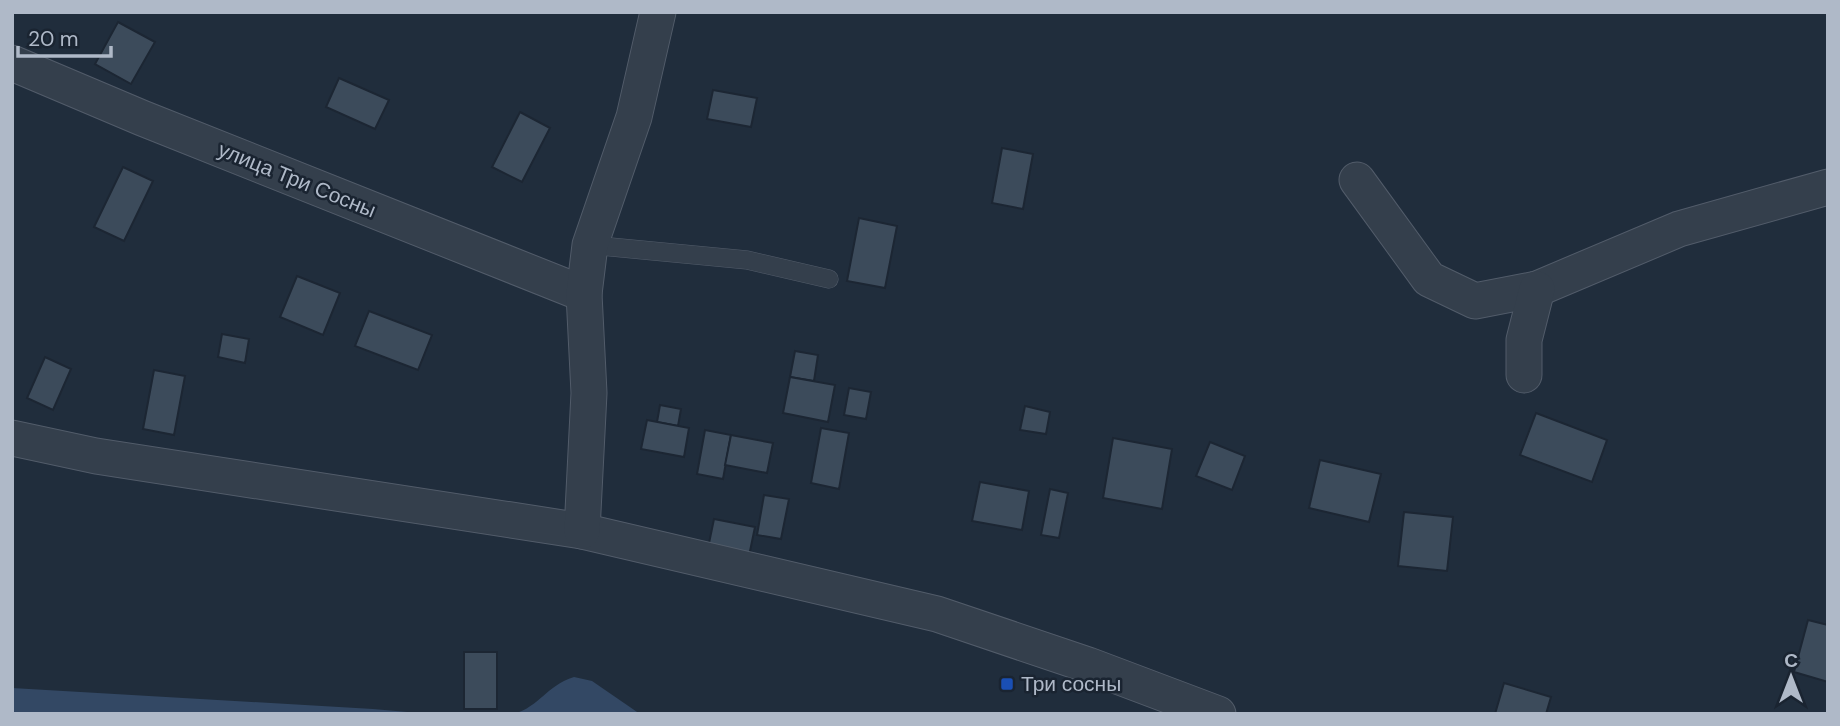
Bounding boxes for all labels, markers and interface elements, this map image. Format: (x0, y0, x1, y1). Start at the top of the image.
scale bar (18, 14, 110, 58)
text: 20 m (28, 25, 79, 53)
street label: улица Три Сосны (214, 136, 380, 224)
north arrow (1756, 642, 1826, 712)
text: С (1784, 648, 1798, 673)
place label: Три сосны (1021, 670, 1121, 698)
marker: Три сосны (999, 676, 1015, 692)

